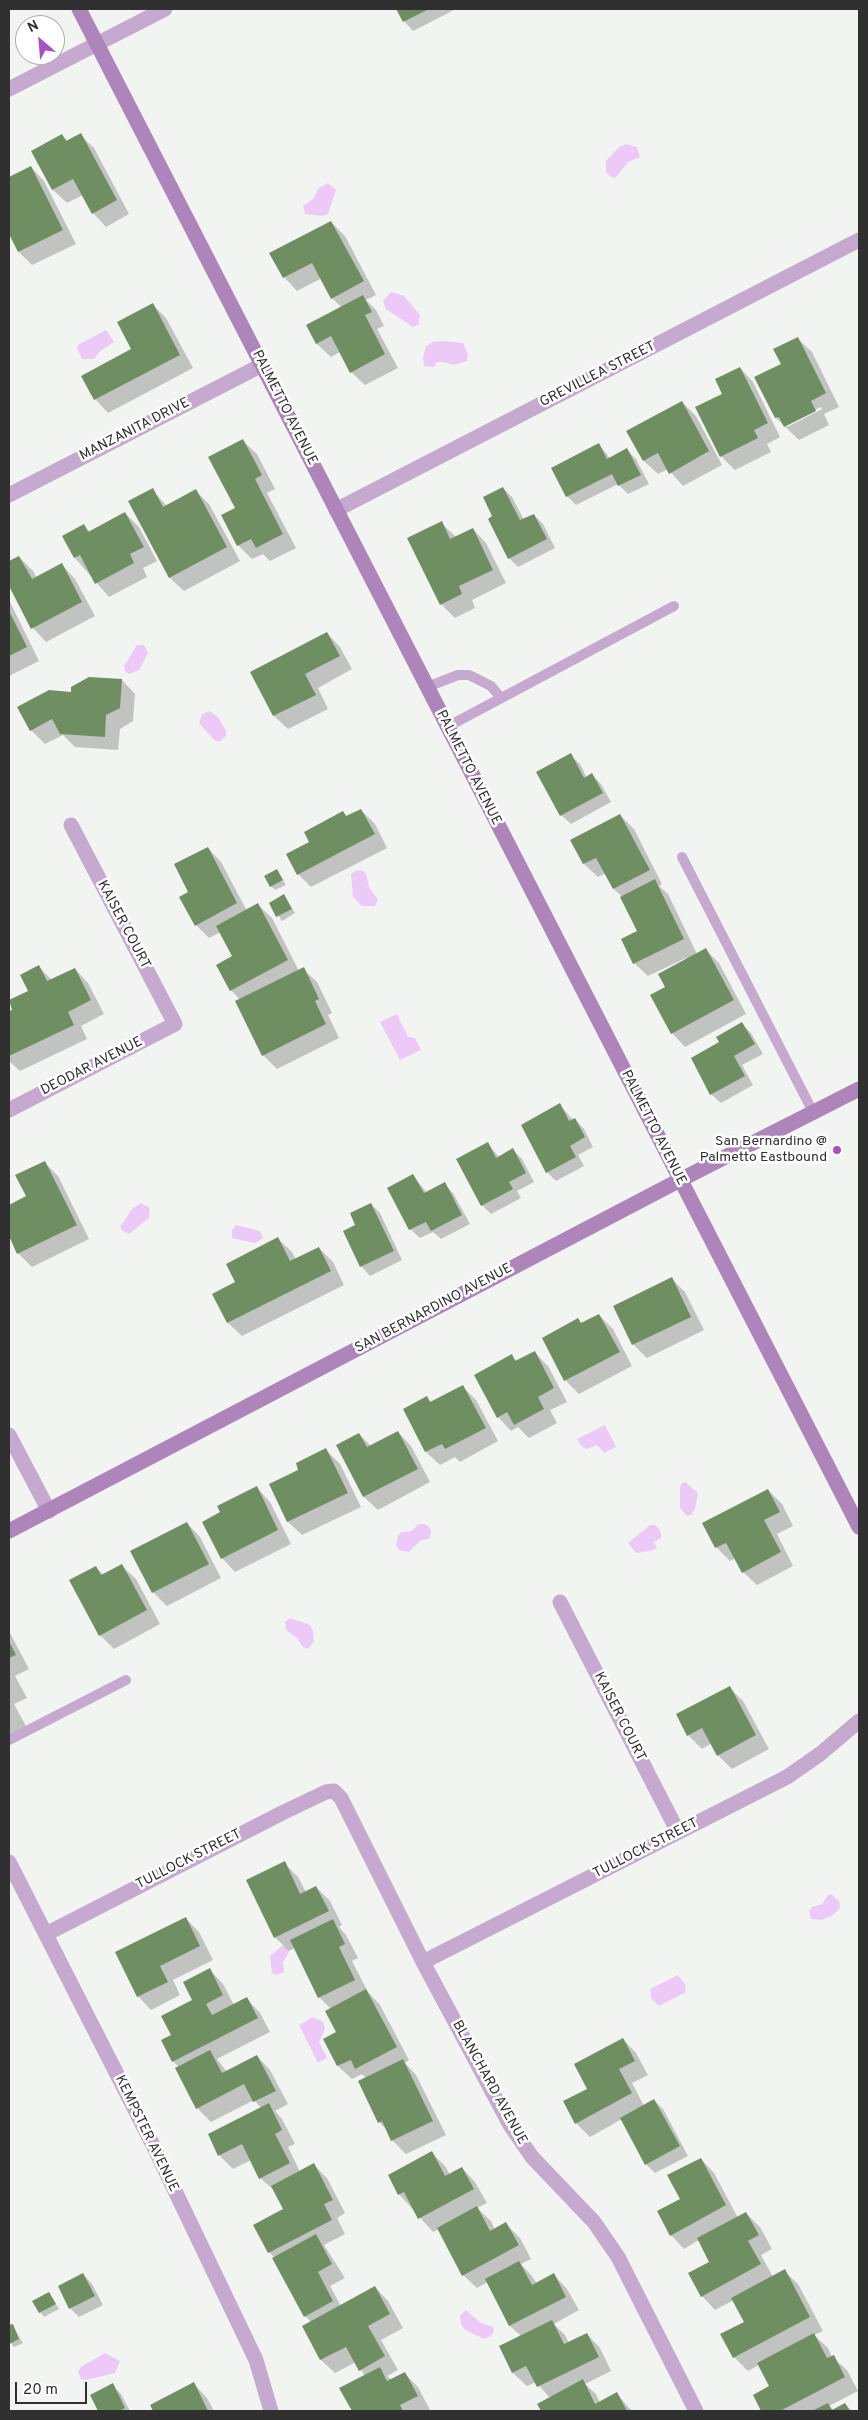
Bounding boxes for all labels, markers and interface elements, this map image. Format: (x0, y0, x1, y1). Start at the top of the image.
north arrow (15, 15, 65, 65)
text: N (25, 17, 42, 37)
street label: GREVILLEA STREET (537, 339, 659, 411)
street label: PALMETTO AVENUE (248, 348, 320, 468)
street label: MANZANITA DRIVE (77, 395, 193, 465)
street label: PALMETTO AVENUE (432, 708, 504, 828)
street label: KAISER COURT (93, 878, 153, 972)
street label: DEODAR AVENUE (38, 1034, 146, 1100)
street label: PALMETTO AVENUE (617, 1068, 689, 1188)
place label: San Bernardino @ Palmetto Eastbound (700, 1134, 827, 1166)
marker: San Bernardino @ Palmetto Eastbound (831, 1144, 843, 1156)
street label: SAN BERNARDINO AVENUE (353, 1260, 515, 1358)
street label: KAISER COURT (589, 1670, 649, 1764)
street label: TULLOCK STREET (591, 1815, 701, 1883)
street label: TULLOCK STREET (134, 1826, 244, 1894)
street label: BLANCHARD AVENUE (448, 2018, 530, 2148)
street label: KEMPSTER AVENUE (110, 2073, 182, 2195)
scale bar (18, 2372, 90, 2404)
text: 20 m (23, 2381, 58, 2400)

